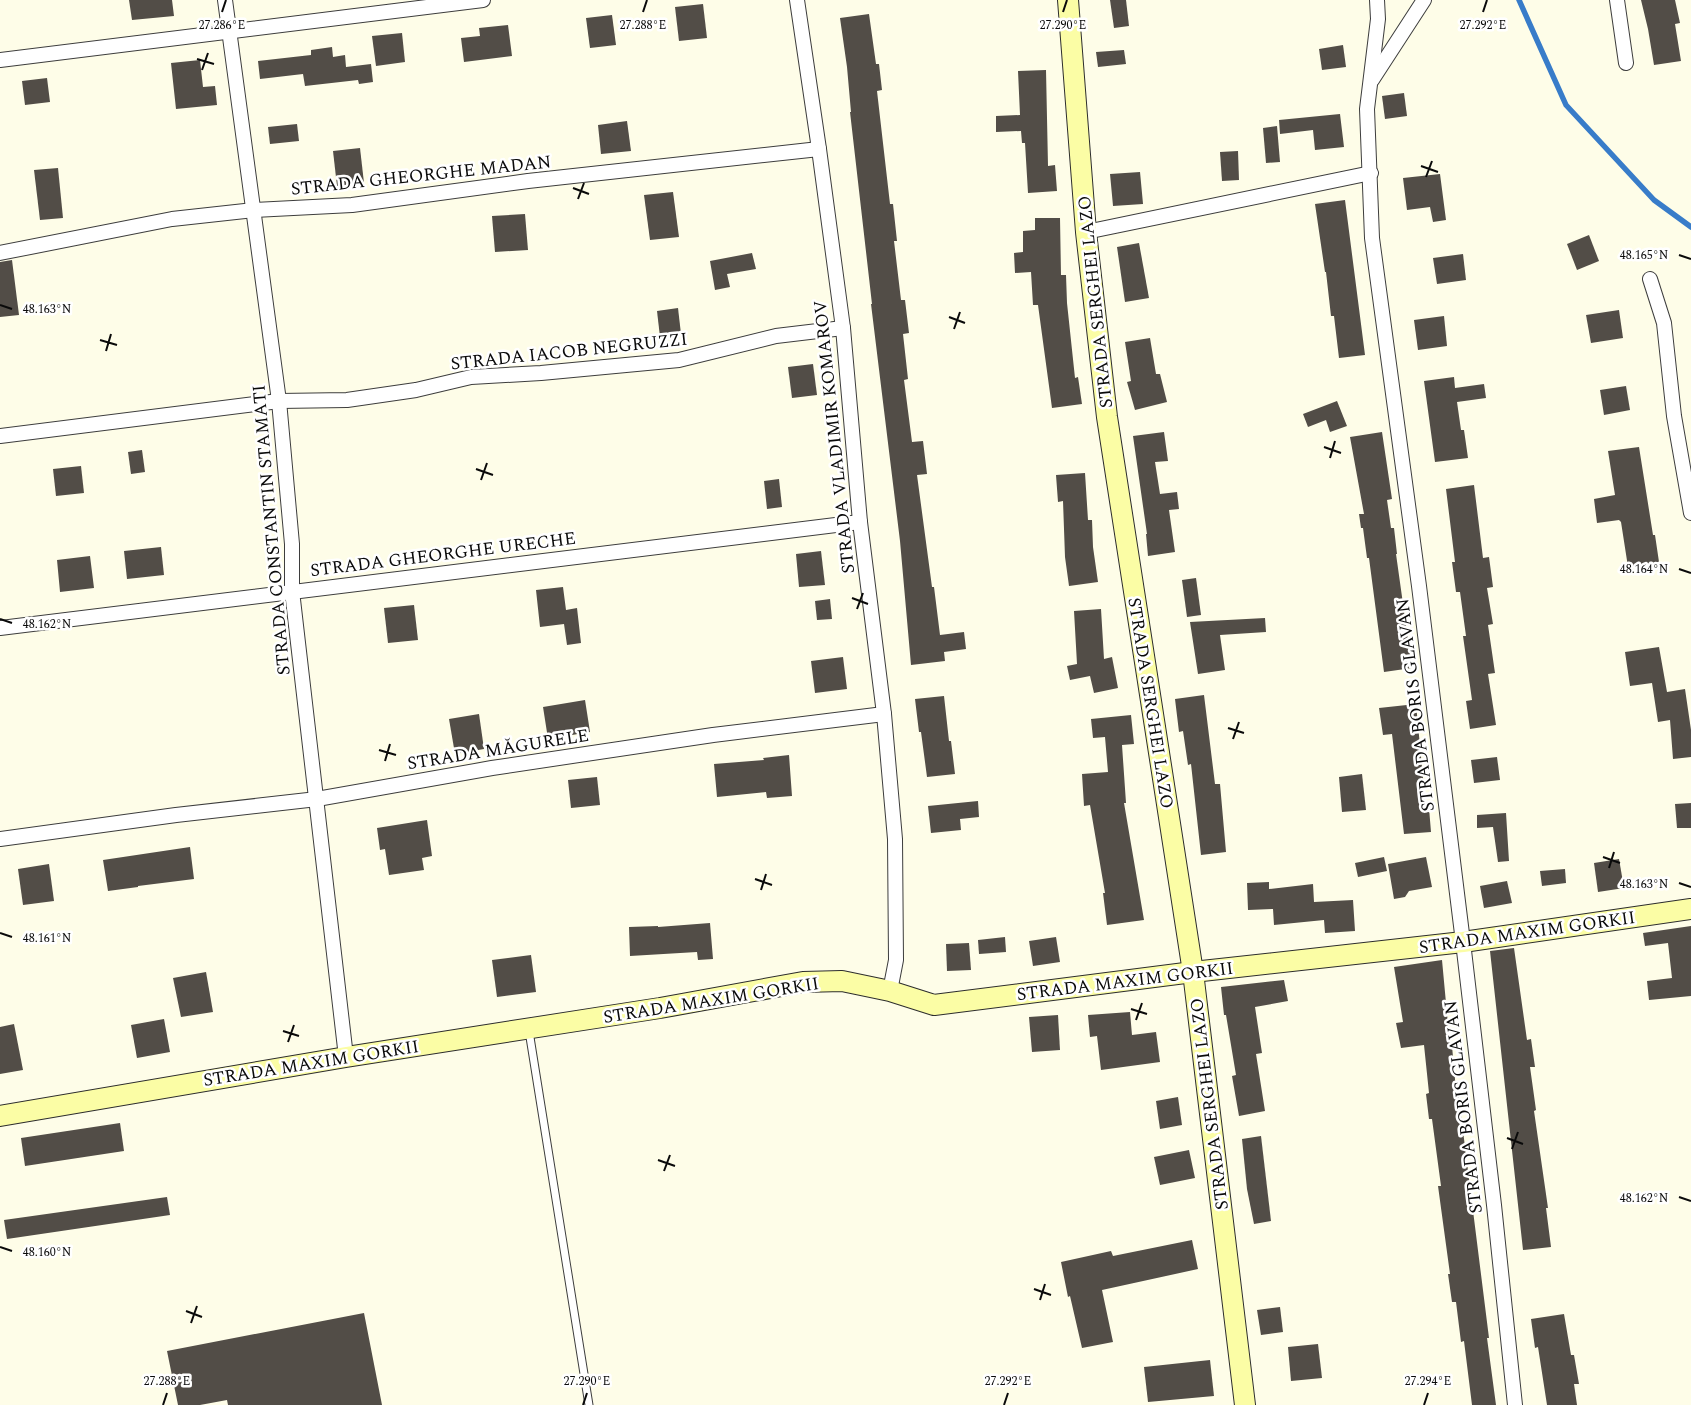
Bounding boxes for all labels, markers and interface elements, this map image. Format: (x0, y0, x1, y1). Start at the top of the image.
text: 27.286°E (199, 16, 245, 35)
text: 27.288°E (620, 16, 666, 35)
text: 27.290°E (1040, 16, 1086, 35)
text: 27.292°E (1460, 16, 1506, 35)
street label: STRADA GHEORGHE MADAN (289, 148, 553, 203)
street label: STRADA SERGHEI LAZO (1071, 194, 1120, 410)
text: 48.165°N (1620, 246, 1668, 265)
street label: STRADA VLADIMIR KOMAROV (807, 299, 862, 575)
text: 48.163°N (23, 300, 71, 319)
street label: STRADA IACOB NEGRUZZI (449, 326, 689, 377)
street label: STRADA CONSTANTIN STAMATI (245, 384, 298, 676)
street label: STRADA GHEORGHE URECHE (309, 525, 577, 584)
text: 48.164°N (1620, 560, 1668, 579)
street label: STRADA SERGHEI LAZO (1120, 595, 1181, 811)
street label: STRADA BORIS GLAVAN (1389, 597, 1442, 813)
text: 48.162°N (23, 615, 71, 634)
street label: STRADA MĂGURELE (405, 722, 591, 777)
text: 48.163°N (1620, 875, 1668, 894)
street label: STRADA MAXIM GORKII (1417, 904, 1637, 961)
text: 48.161°N (23, 929, 71, 948)
street label: STRADA MAXIM GORKII (1015, 955, 1235, 1008)
street label: STRADA MAXIM GORKII (601, 970, 821, 1031)
street label: STRADA SERGHEI LAZO (1183, 996, 1236, 1212)
street label: STRADA BORIS GLAVAN (1437, 999, 1490, 1215)
street label: STRADA MAXIM GORKII (201, 1033, 421, 1094)
text: 48.162°N (1620, 1189, 1668, 1208)
text: 48.160°N (23, 1243, 71, 1262)
text: 27.288°E (144, 1372, 190, 1391)
text: 27.290°E (564, 1372, 610, 1391)
text: 27.292°E (985, 1372, 1031, 1391)
text: 27.294°E (1405, 1372, 1451, 1391)

